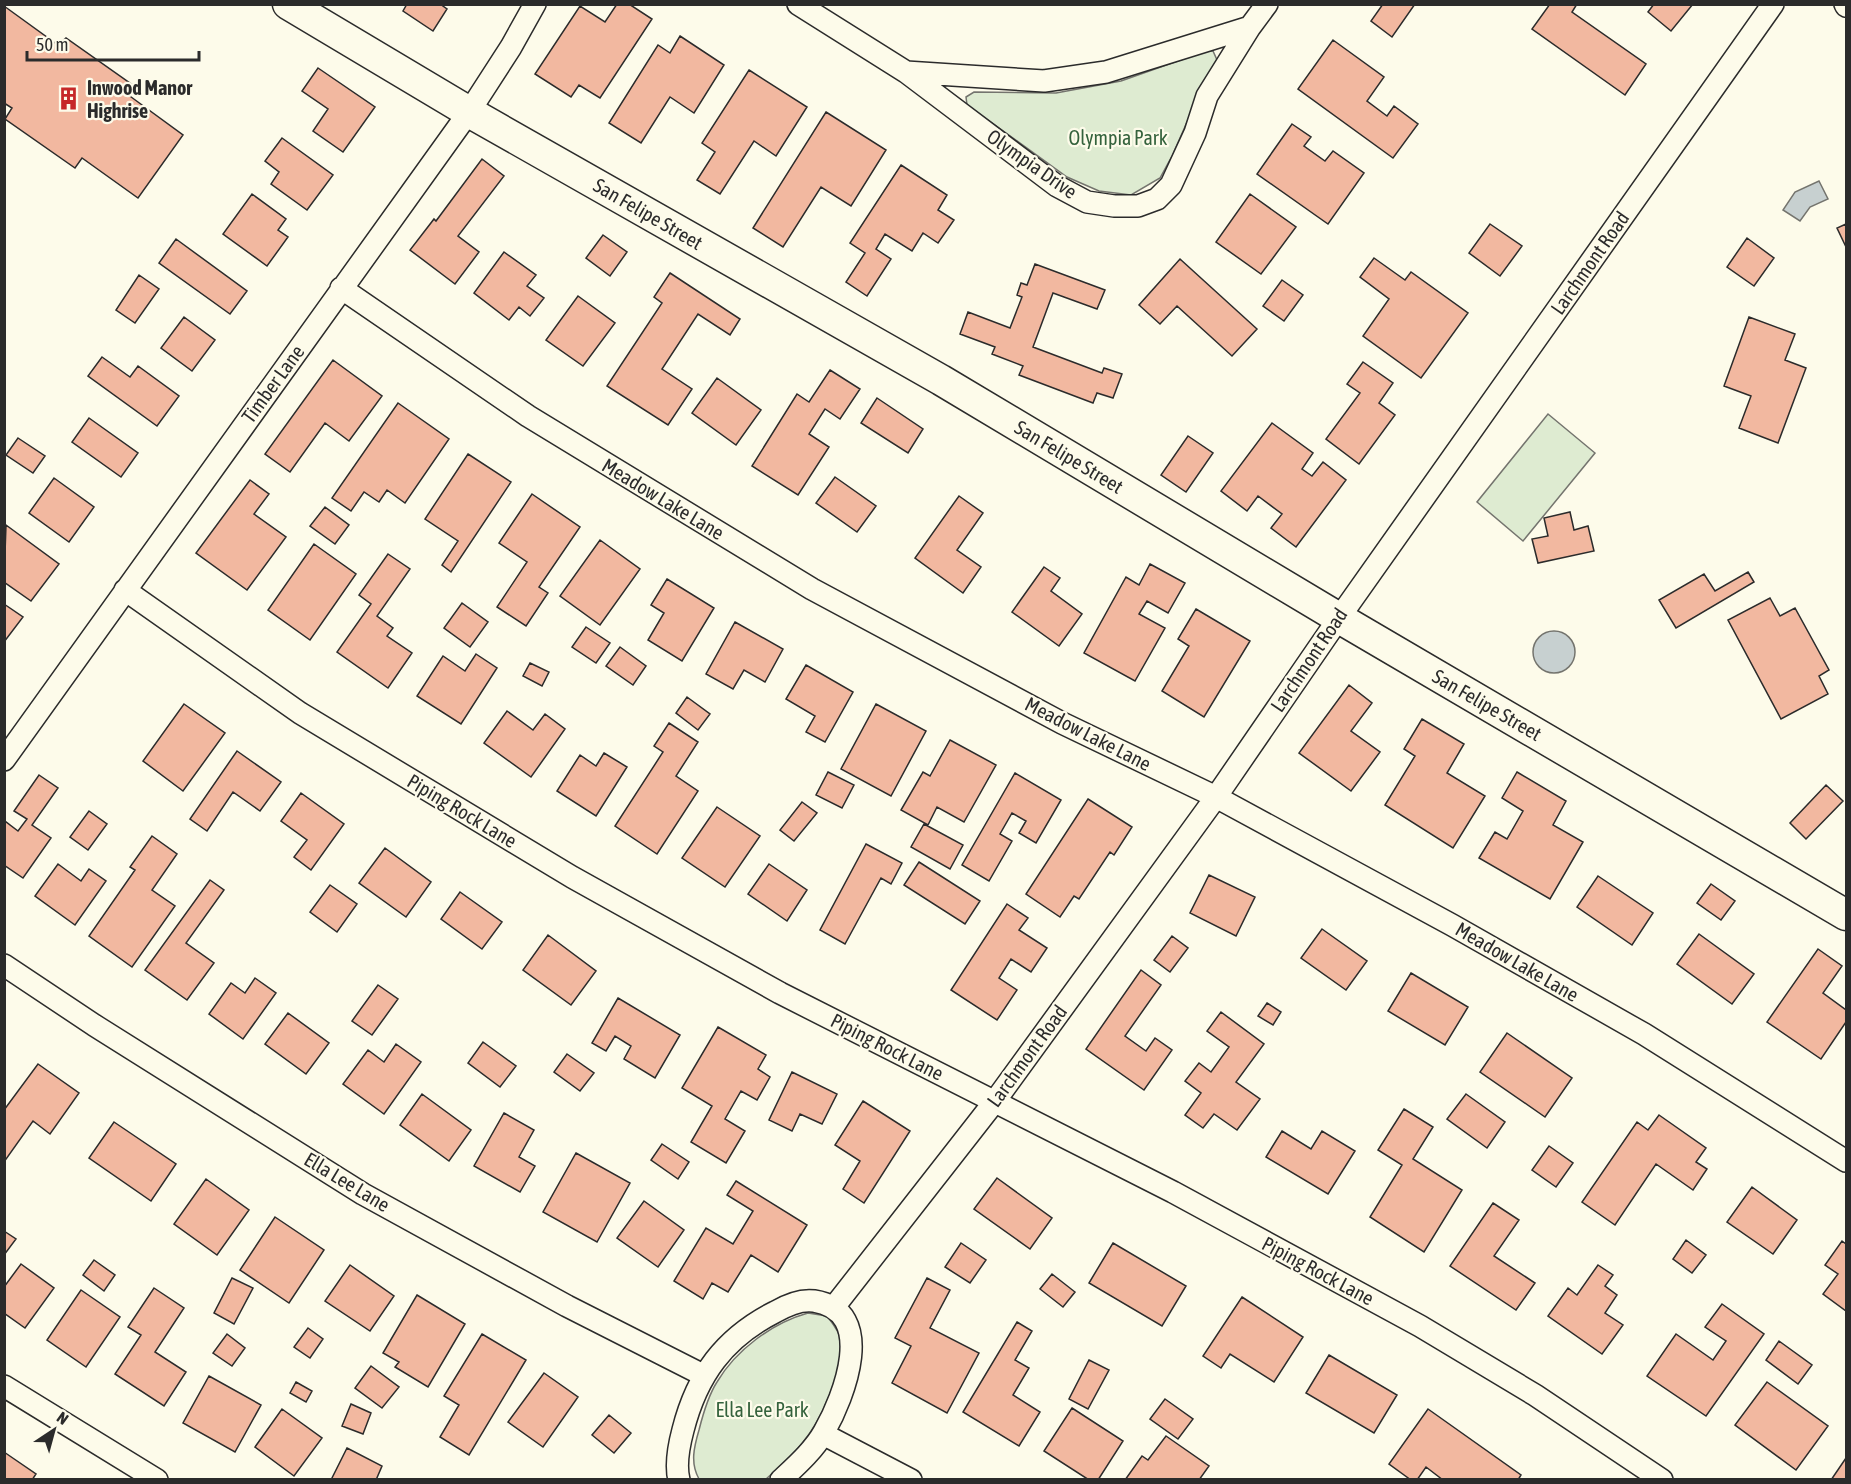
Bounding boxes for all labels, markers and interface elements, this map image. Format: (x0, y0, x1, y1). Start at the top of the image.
scale bar (27, 24, 200, 62)
text: 50 m (36, 34, 68, 55)
place label: Inwood Manor Highrise (87, 76, 193, 122)
building icon: Inwood Manor Highrise (56, 86, 82, 112)
street label: Olympia Drive (983, 124, 1082, 203)
park label: Olympia Park (1069, 126, 1168, 149)
street label: San Felipe Street (590, 173, 707, 254)
street label: Larchmont Road (1546, 207, 1633, 319)
street label: Timber Lane (237, 340, 308, 427)
street label: San Felipe Street (1011, 415, 1128, 498)
street label: Meadow Lake Lane (598, 453, 728, 544)
street label: Larchmont Road (1265, 603, 1352, 716)
street label: San Felipe Street (1429, 664, 1546, 745)
street label: Meadow Lake Lane (1021, 692, 1155, 775)
street label: Piping Rock Lane (403, 769, 521, 852)
street label: Meadow Lake Lane (1452, 917, 1583, 1006)
street label: Larchmont Road (982, 1000, 1071, 1111)
street label: Piping Rock Lane (827, 1008, 947, 1085)
street label: Ella Lee Lane (300, 1147, 394, 1216)
street label: Piping Rock Lane (1258, 1231, 1378, 1310)
park label: Ella Lee Park (715, 1398, 809, 1421)
north arrow (24, 1400, 84, 1460)
text: N (54, 1408, 72, 1428)

